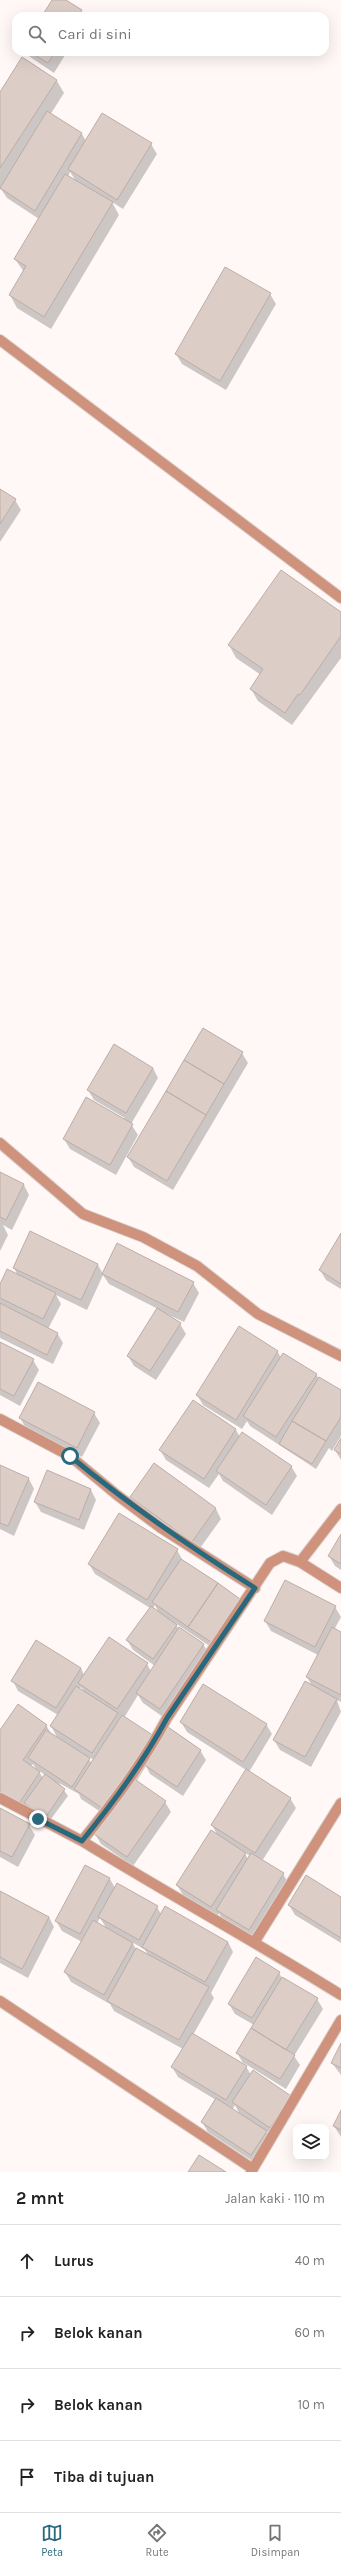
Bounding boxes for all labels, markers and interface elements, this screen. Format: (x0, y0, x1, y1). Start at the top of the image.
search box (12, 12, 329, 56)
icon: search (26, 23, 48, 45)
text: Cari di sini (58, 25, 132, 43)
route start (61, 1447, 79, 1465)
route end (29, 1810, 47, 1828)
map controls (293, 2124, 329, 2160)
button: layers (293, 2124, 329, 2160)
text: 2 mnt (16, 2188, 64, 2208)
text: Jalan kaki · 110 m (225, 2191, 325, 2206)
icon: ahead (16, 2250, 38, 2272)
text: Lurus (54, 2252, 94, 2270)
text: 40 m (295, 2253, 325, 2268)
icon: right (16, 2322, 38, 2344)
text: Belok kanan (54, 2324, 143, 2342)
text: 60 m (295, 2325, 325, 2340)
icon: right (16, 2394, 38, 2416)
text: Belok kanan (54, 2396, 143, 2414)
text: 10 m (298, 2397, 325, 2412)
icon: arrive (16, 2466, 38, 2488)
text: Tiba di tujuan (54, 2468, 154, 2486)
tab: Peta (41, 2522, 63, 2559)
tab: Rute (145, 2522, 169, 2559)
tab: Disimpan (251, 2522, 300, 2559)

